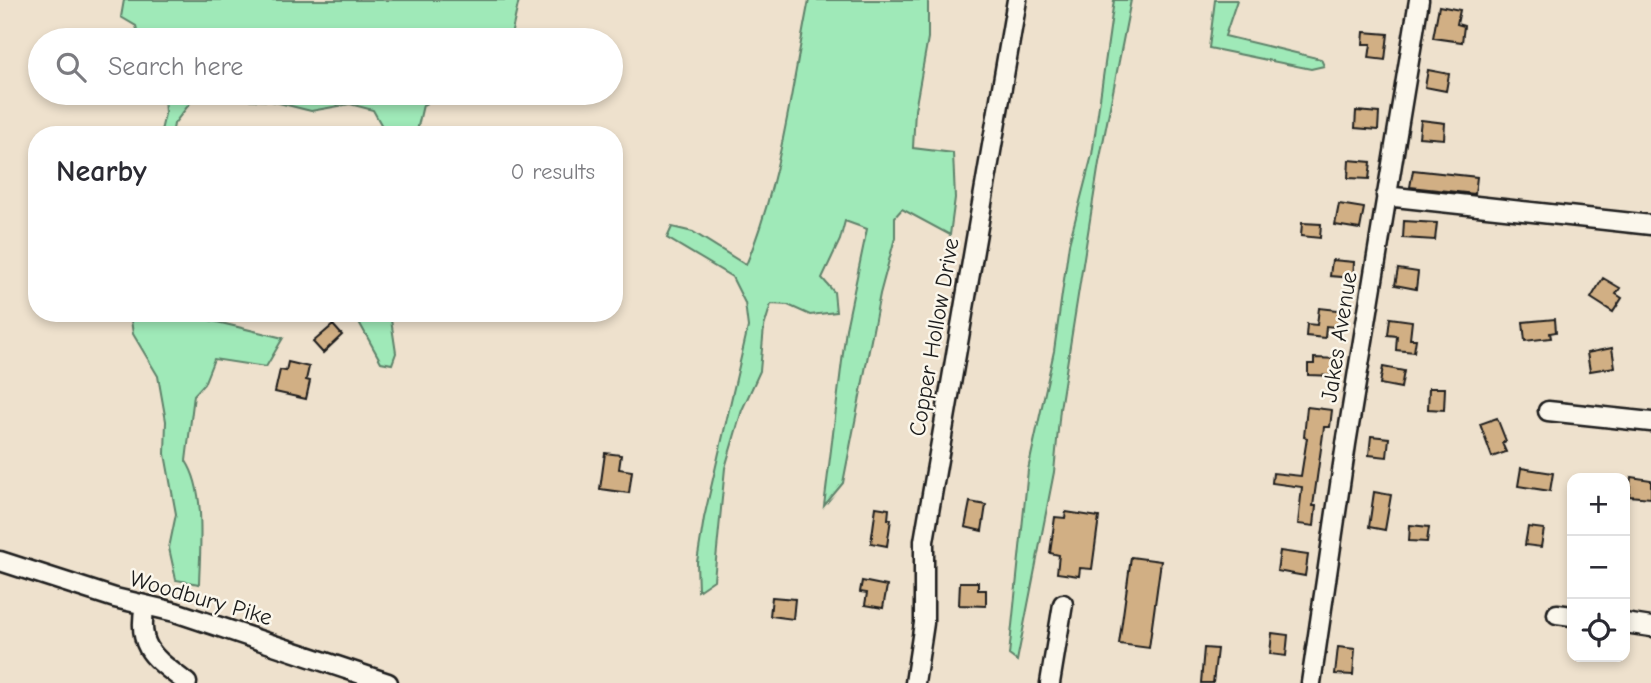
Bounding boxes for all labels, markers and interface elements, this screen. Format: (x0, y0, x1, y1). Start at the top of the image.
search box (28, 28, 623, 105)
icon: search (52, 48, 90, 86)
text: Search here (108, 52, 243, 82)
text: Nearby (56, 154, 147, 189)
text: 0 results (511, 158, 595, 185)
street label: Copper Hollow Drive (903, 236, 965, 438)
street label: Jakes Avenue (1315, 270, 1363, 404)
map controls (1567, 473, 1630, 662)
button: + (1567, 473, 1630, 536)
button: − (1567, 536, 1630, 599)
street label: Woodbury Pike (127, 565, 275, 631)
button: locate (1567, 599, 1630, 662)

